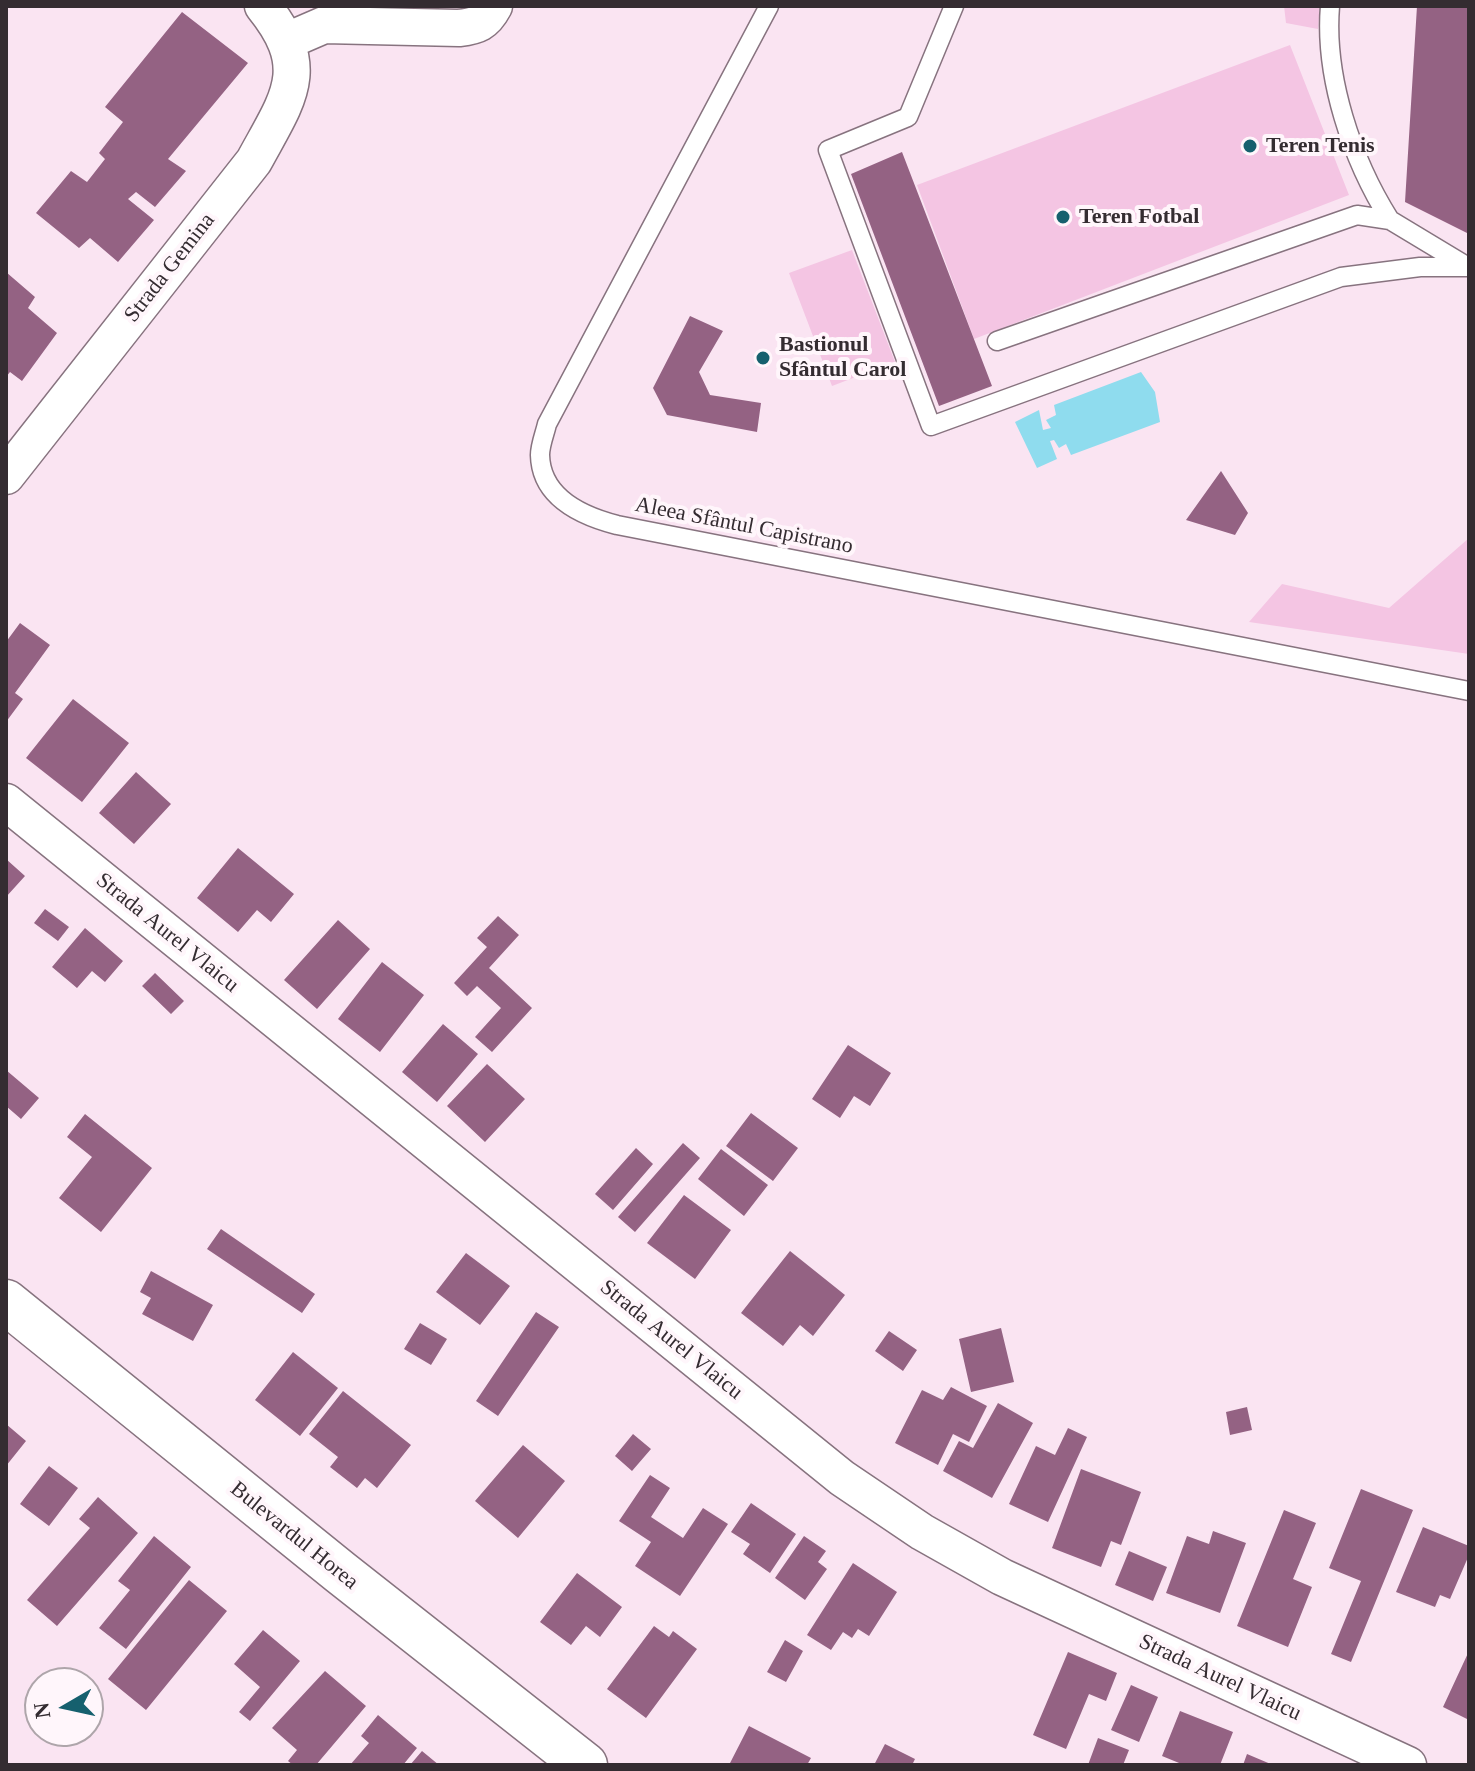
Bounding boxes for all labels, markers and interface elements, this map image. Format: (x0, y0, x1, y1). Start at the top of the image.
place label: Teren Tenis (1266, 133, 1375, 159)
marker: Teren Tenis (1241, 137, 1259, 155)
place label: Teren Fotbal (1079, 204, 1199, 230)
street label: Strada Gemina (119, 208, 221, 328)
marker: Teren Fotbal (1054, 208, 1072, 226)
place label: Bastionul Sfântul Carol (779, 332, 906, 384)
marker: Bastionul Sfântul Carol (754, 349, 772, 367)
street label: Aleea Sfântul Capistrano (633, 492, 855, 560)
street label: Strada Aurel Vlaicu (90, 867, 244, 999)
street label: Strada Aurel Vlaicu (594, 1274, 748, 1406)
street label: Bulevardul Horea (225, 1476, 363, 1596)
street label: Strada Aurel Vlaicu (1135, 1629, 1305, 1727)
north arrow (24, 1667, 104, 1747)
text: N (28, 1701, 55, 1720)

